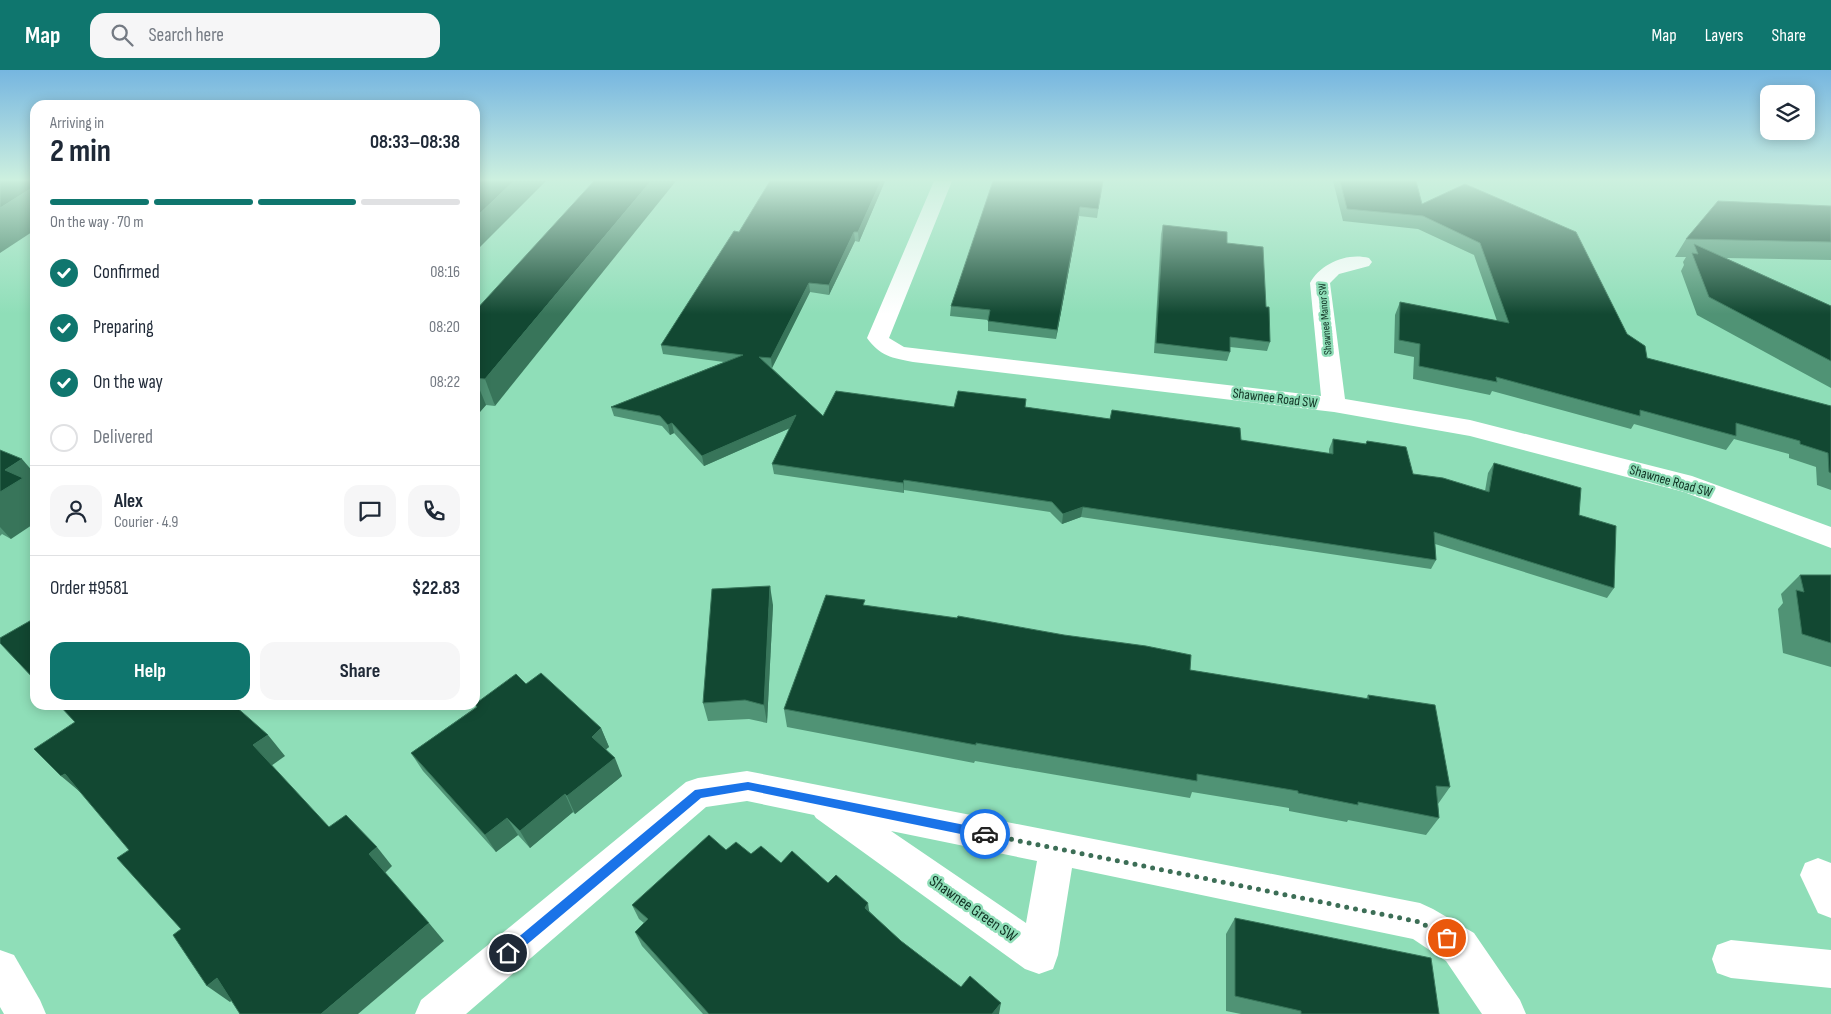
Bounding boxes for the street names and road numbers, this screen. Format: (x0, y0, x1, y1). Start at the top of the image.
street label: Shawnee Manor SW (1315, 283, 1335, 355)
street label: Shawnee Road SW (1232, 384, 1318, 412)
street label: Shawnee Road SW (1628, 461, 1714, 501)
street label: Shawnee Green SW (925, 872, 1021, 947)

